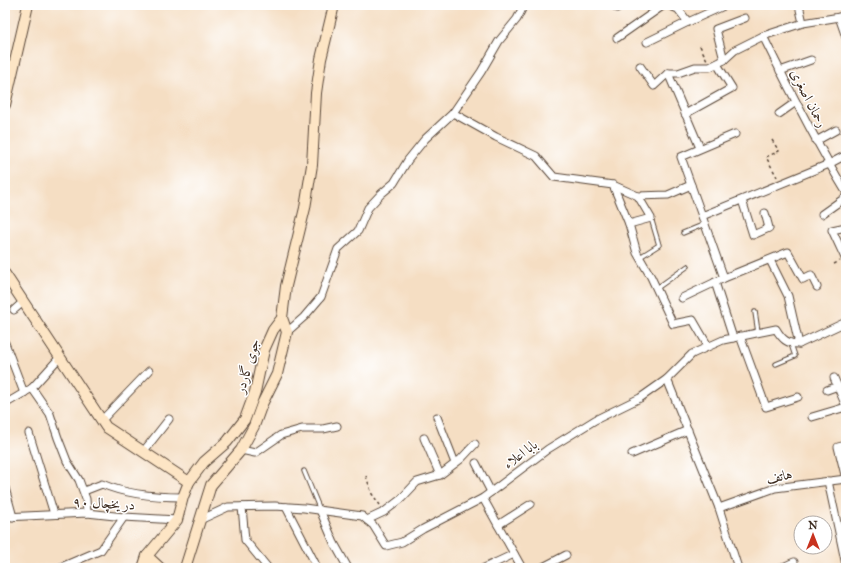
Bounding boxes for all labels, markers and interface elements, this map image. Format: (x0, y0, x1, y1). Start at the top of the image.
street label: رحمان اصغری (787, 66, 831, 130)
street label: جوی گاردر (231, 337, 263, 397)
street label: بابا اعلاء (500, 436, 541, 473)
street label: هاتف (764, 465, 794, 488)
street label: در یخچال ۹۰ (72, 493, 136, 515)
north arrow (793, 515, 833, 555)
text: N (808, 519, 818, 532)

